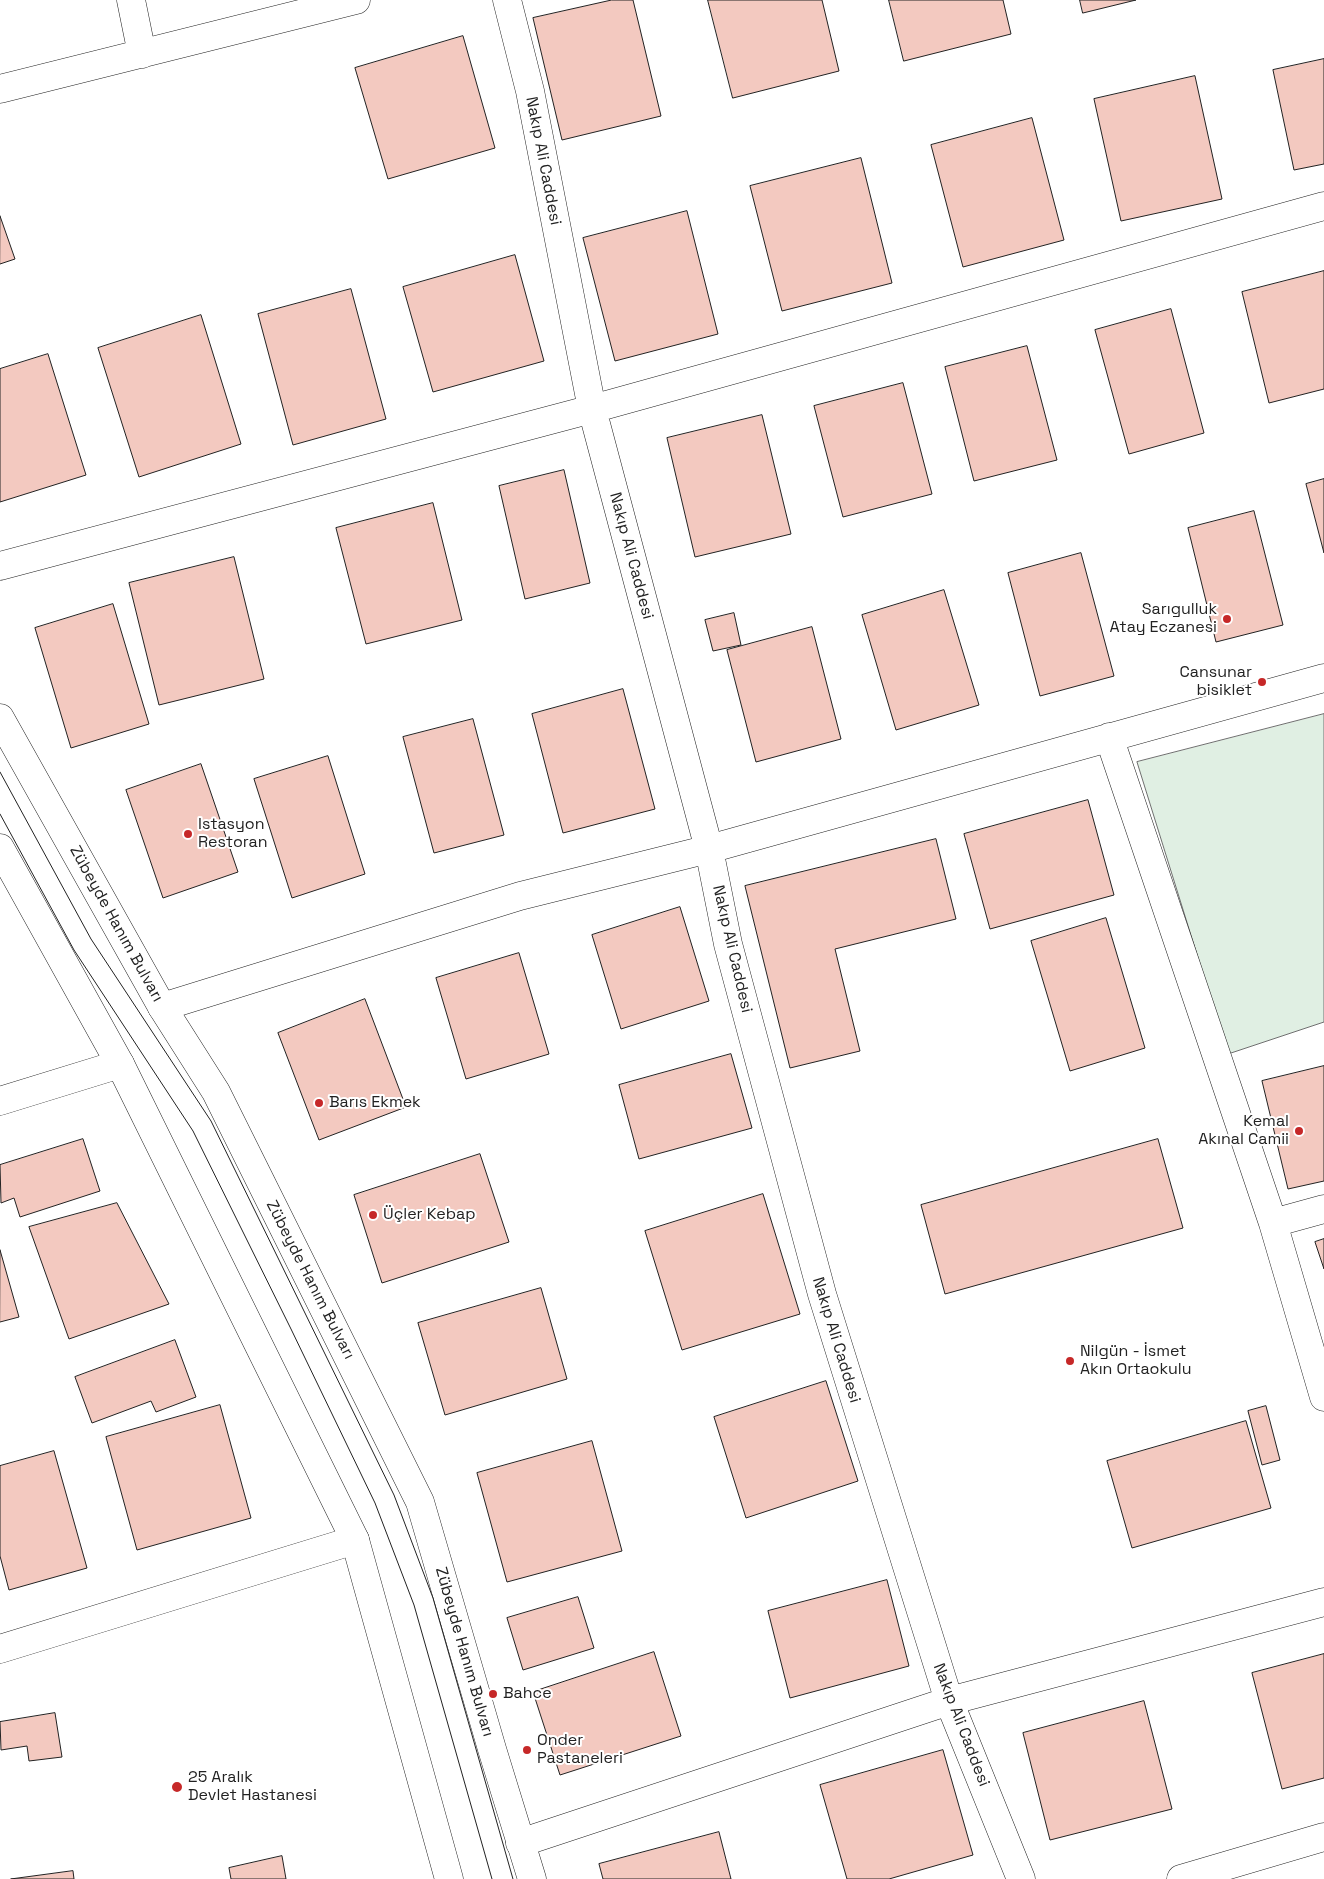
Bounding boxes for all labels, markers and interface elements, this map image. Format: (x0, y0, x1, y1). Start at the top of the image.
street label: Nakıp Ali Caddesi (521, 95, 565, 227)
street label: Nakıp Ali Caddesi (605, 490, 657, 622)
place label: Sarıgulluk Atay Eczanesi (1110, 600, 1217, 638)
marker: Sarıgulluk Atay Eczanesi (1221, 613, 1233, 625)
place label: Cansunar bisiklet (1179, 663, 1252, 701)
marker: Cansunar bisiklet (1256, 676, 1268, 688)
place label: Istasyon Restoran (198, 815, 268, 853)
marker: Istasyon Restoran (182, 828, 194, 840)
street label: Zübeyde Hanım Bulvarı (65, 843, 167, 1005)
street label: Nakıp Ali Caddesi (708, 883, 756, 1015)
place label: Barıs Ekmek (329, 1093, 421, 1113)
marker: Barıs Ekmek (313, 1097, 325, 1109)
place label: Kemal Akınal Camii (1198, 1112, 1289, 1150)
marker: Kemal Akınal Camii (1293, 1125, 1305, 1137)
street label: Zübeyde Hanım Bulvarı (262, 1197, 358, 1363)
place label: Üçler Kebap (383, 1205, 475, 1225)
marker: Üçler Kebap (367, 1209, 379, 1221)
street label: Nakıp Ali Caddesi (808, 1275, 864, 1405)
place label: Nilgün - İsmet Akın Ortaokulu (1080, 1342, 1192, 1380)
marker: Nilgün - İsmet Akın Ortaokulu (1064, 1355, 1076, 1367)
street label: Zübeyde Hanım Bulvarı (431, 1565, 497, 1739)
street label: Nakıp Ali Caddesi (929, 1661, 993, 1789)
place label: Bahce (503, 1684, 552, 1704)
marker: Bahce (487, 1688, 499, 1700)
place label: Onder Pastaneleri (537, 1731, 623, 1769)
marker: Onder Pastaneleri (521, 1744, 533, 1756)
place label: 25 Aralık Devlet Hastanesi (188, 1768, 317, 1806)
marker: 25 Aralık Devlet Hastanesi (170, 1780, 184, 1794)

